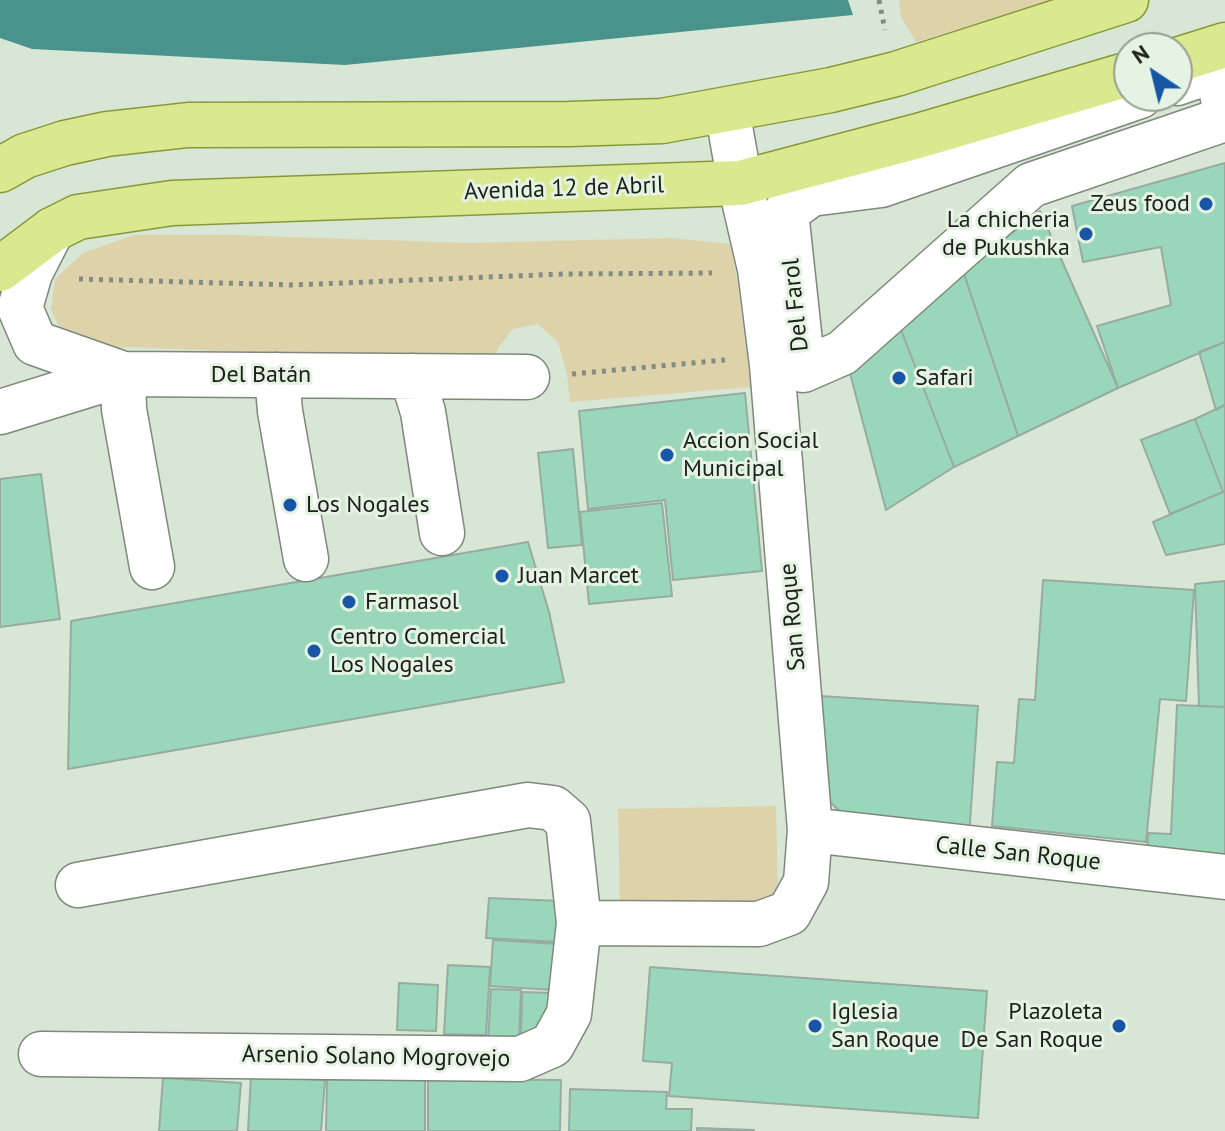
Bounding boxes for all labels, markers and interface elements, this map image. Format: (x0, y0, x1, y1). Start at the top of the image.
north arrow (1113, 32, 1193, 112)
text: N (1126, 38, 1154, 70)
street label: Avenida 12 de Abril (463, 171, 665, 207)
place label: Zeus food (1090, 190, 1190, 218)
marker: Zeus food (1197, 195, 1215, 213)
place label: La chicheria de Pukushka (942, 206, 1070, 262)
marker: La chicheria de Pukushka (1077, 225, 1095, 243)
street label: Del Farol (777, 257, 815, 353)
street label: Del Batán (211, 361, 311, 389)
place label: Safari (915, 364, 974, 392)
marker: Safari (890, 369, 908, 387)
place label: Accion Social Municipal (683, 427, 818, 483)
marker: Accion Social Municipal (658, 446, 676, 464)
place label: Los Nogales (306, 491, 429, 519)
marker: Los Nogales (281, 496, 299, 514)
place label: Juan Marcet (518, 562, 639, 590)
street label: San Roque (774, 562, 812, 672)
marker: Juan Marcet (493, 567, 511, 585)
place label: Farmasol (365, 588, 459, 616)
marker: Farmasol (340, 593, 358, 611)
place label: Centro Comercial Los Nogales (330, 623, 505, 679)
marker: Centro Comercial Los Nogales (305, 642, 323, 660)
street label: Calle San Roque (934, 831, 1102, 877)
place label: Iglesia San Roque (831, 998, 939, 1054)
place label: Plazoleta De San Roque (961, 998, 1103, 1054)
marker: Iglesia San Roque (806, 1017, 824, 1035)
marker: Plazoleta De San Roque (1110, 1017, 1128, 1035)
street label: Arsenio Solano Mogrovejo (242, 1040, 510, 1074)

